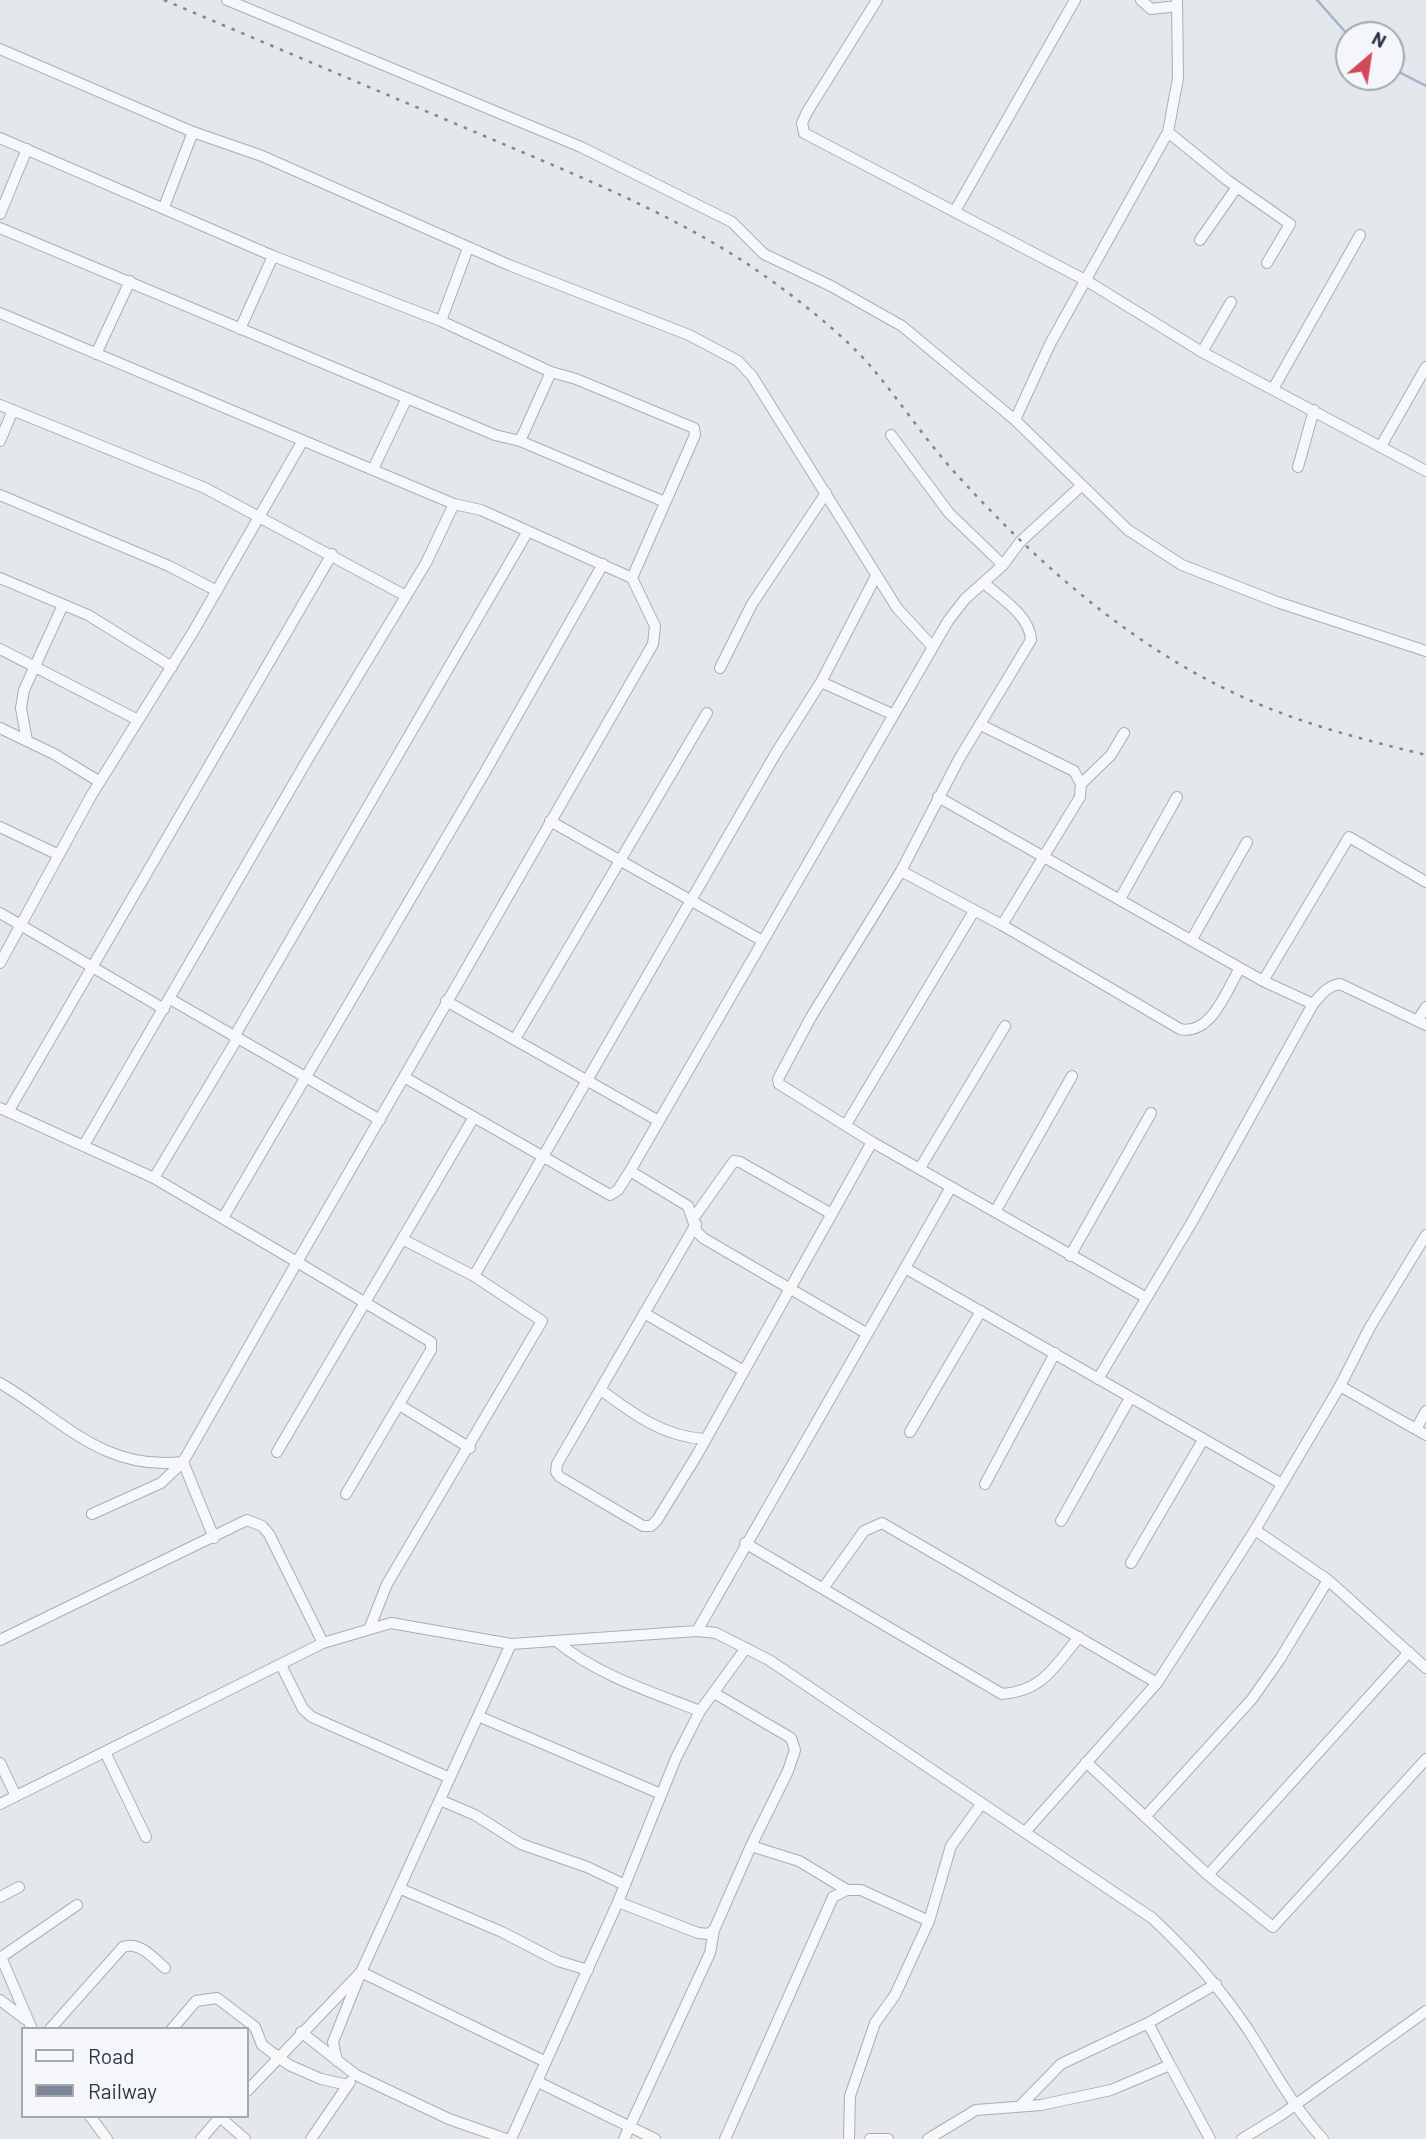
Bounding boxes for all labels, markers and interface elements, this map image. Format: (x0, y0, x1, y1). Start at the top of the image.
north arrow (1335, 21, 1405, 91)
text: N (1368, 26, 1391, 52)
legend (21, 2027, 248, 2118)
text: Road (88, 2043, 134, 2068)
text: Railway (88, 2078, 157, 2103)

